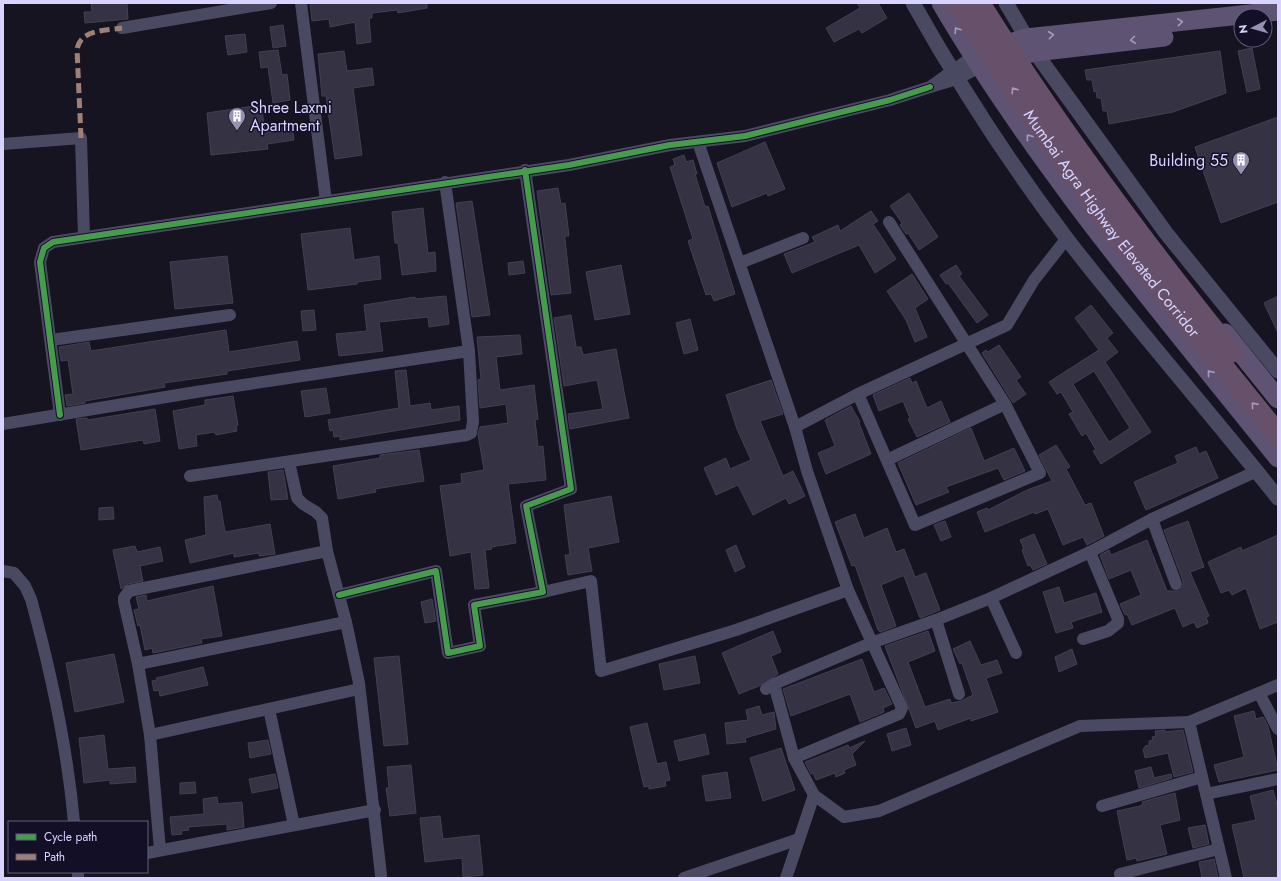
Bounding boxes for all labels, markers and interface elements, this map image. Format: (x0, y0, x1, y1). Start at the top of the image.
north arrow (1233, 8, 1273, 48)
one-way arrow (1177, 18, 1184, 27)
text: N (1235, 24, 1251, 34)
one-way arrow (954, 27, 962, 34)
one-way arrow (1048, 31, 1054, 40)
one-way arrow (1130, 36, 1136, 45)
one-way arrow (1011, 87, 1019, 94)
place label: Shree Laxmi Apartment (250, 96, 332, 137)
street label: Mumbai Agra Highway Elevated Corridor (1018, 105, 1206, 342)
building icon: Shree Laxmi Apartment (227, 106, 247, 131)
one-way arrow (1027, 134, 1034, 141)
place label: Building 55 (1149, 149, 1228, 172)
building icon: Building 55 (1231, 150, 1251, 175)
one-way arrow (1208, 371, 1215, 378)
one-way arrow (1251, 402, 1258, 410)
legend (8, 821, 148, 873)
text: Cycle path (44, 828, 97, 846)
text: Path (44, 848, 65, 866)

